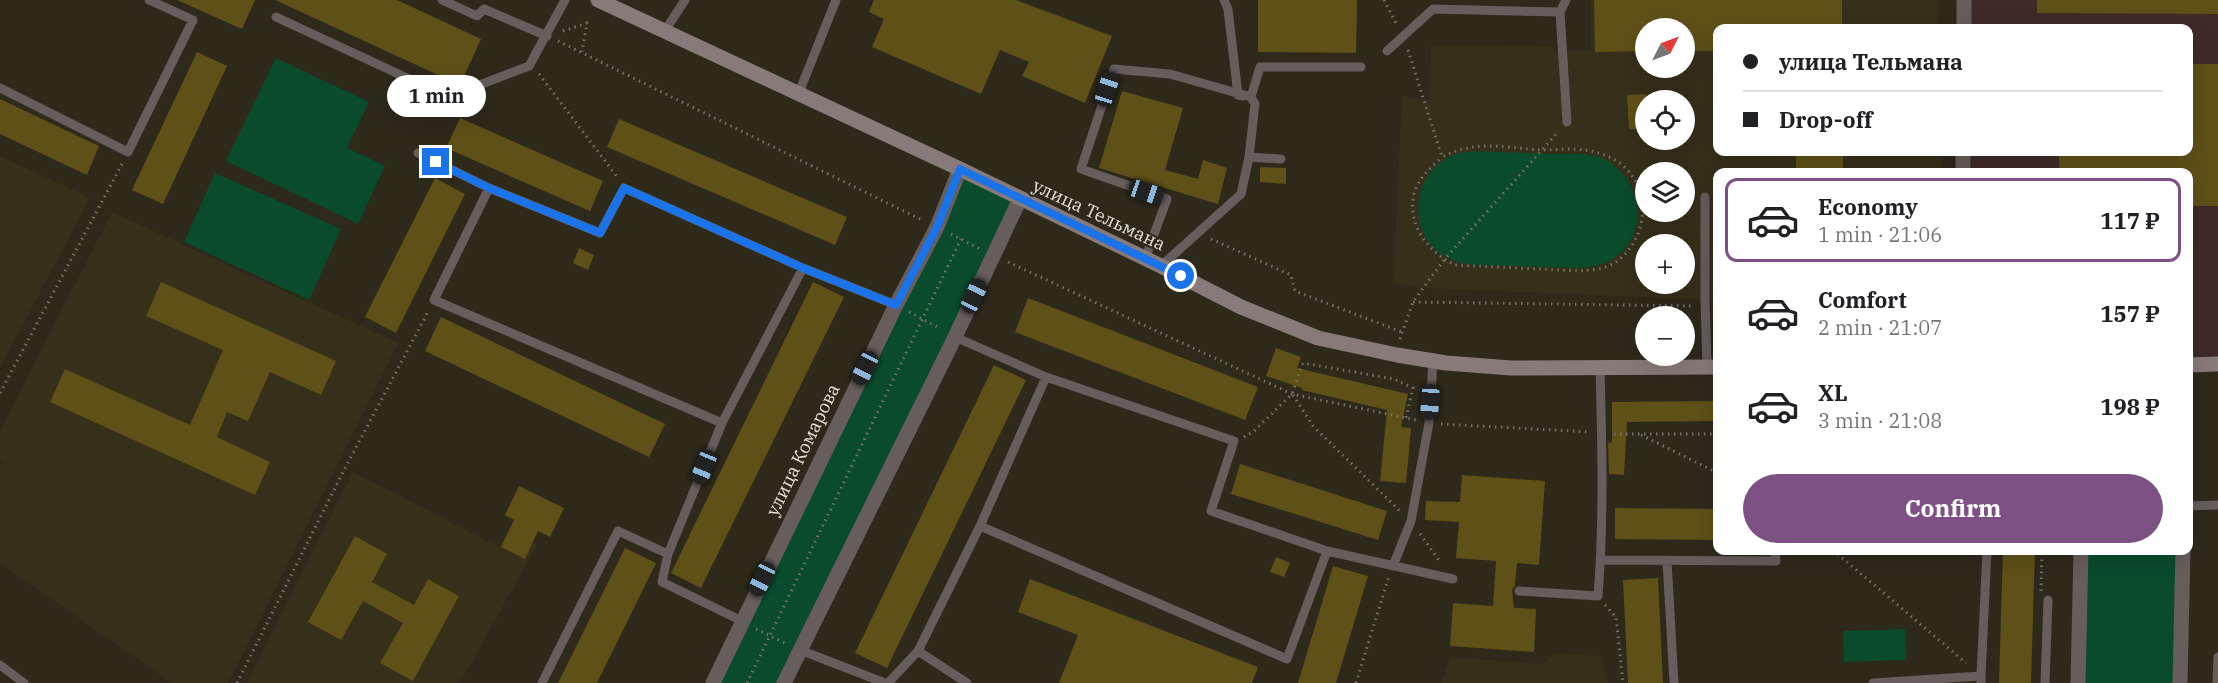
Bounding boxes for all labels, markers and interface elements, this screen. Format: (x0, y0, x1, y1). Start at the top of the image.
north arrow (1635, 18, 1695, 78)
map controls (1635, 18, 1695, 366)
text: улица Тельмана (1779, 47, 1963, 76)
car (1093, 69, 1121, 109)
callout: 1 min (386, 75, 486, 117)
text: 1 min (409, 82, 465, 109)
button: locate (1635, 90, 1695, 150)
text: Drop-off (1779, 105, 1873, 134)
route end (422, 148, 449, 175)
button: layers (1635, 162, 1695, 222)
street label: улица Тельмана (1029, 174, 1169, 255)
car (1126, 178, 1166, 206)
text: Economy (1818, 192, 1918, 221)
icon: car (1746, 193, 1800, 247)
text: 117 ₽ (2100, 206, 2160, 235)
text: 1 min · 21:06 (1818, 221, 1942, 248)
button: + (1635, 234, 1695, 294)
route start (1167, 262, 1194, 289)
car (958, 276, 990, 316)
text: Comfort (1818, 285, 1907, 314)
icon: car (1746, 286, 1800, 340)
text: 157 ₽ (2100, 299, 2160, 328)
button: − (1635, 306, 1695, 366)
text: 2 min · 21:07 (1818, 314, 1942, 341)
car (849, 348, 881, 388)
text: XL (1818, 378, 1848, 407)
icon: car (1746, 379, 1800, 433)
street label: улица Комарова (761, 380, 845, 520)
car (1420, 383, 1440, 421)
text: 198 ₽ (2100, 392, 2160, 421)
text: 3 min · 21:08 (1818, 407, 1942, 434)
car (689, 447, 719, 487)
button: Confirm (1743, 474, 2163, 543)
car (746, 559, 778, 599)

